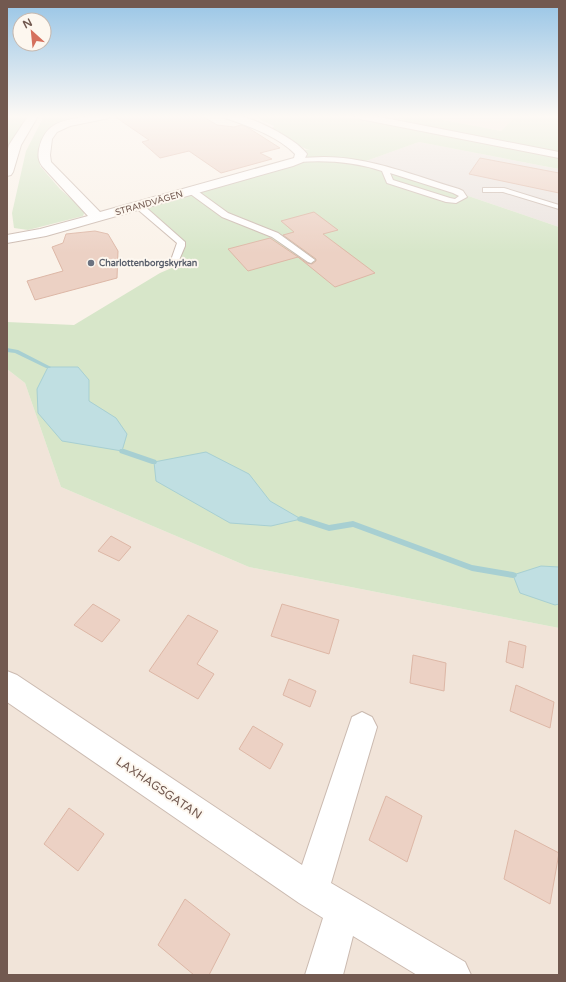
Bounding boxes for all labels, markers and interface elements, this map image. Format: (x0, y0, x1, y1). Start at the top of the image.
north arrow (12, 12, 52, 52)
text: N (21, 16, 35, 31)
street label: STRANDVÄGEN (114, 189, 184, 218)
marker: Charlottenborgskyrkan (86, 258, 96, 268)
place label: Charlottenborgskyrkan (99, 258, 197, 269)
street label: LAXHAGSGATAN (113, 754, 205, 822)

